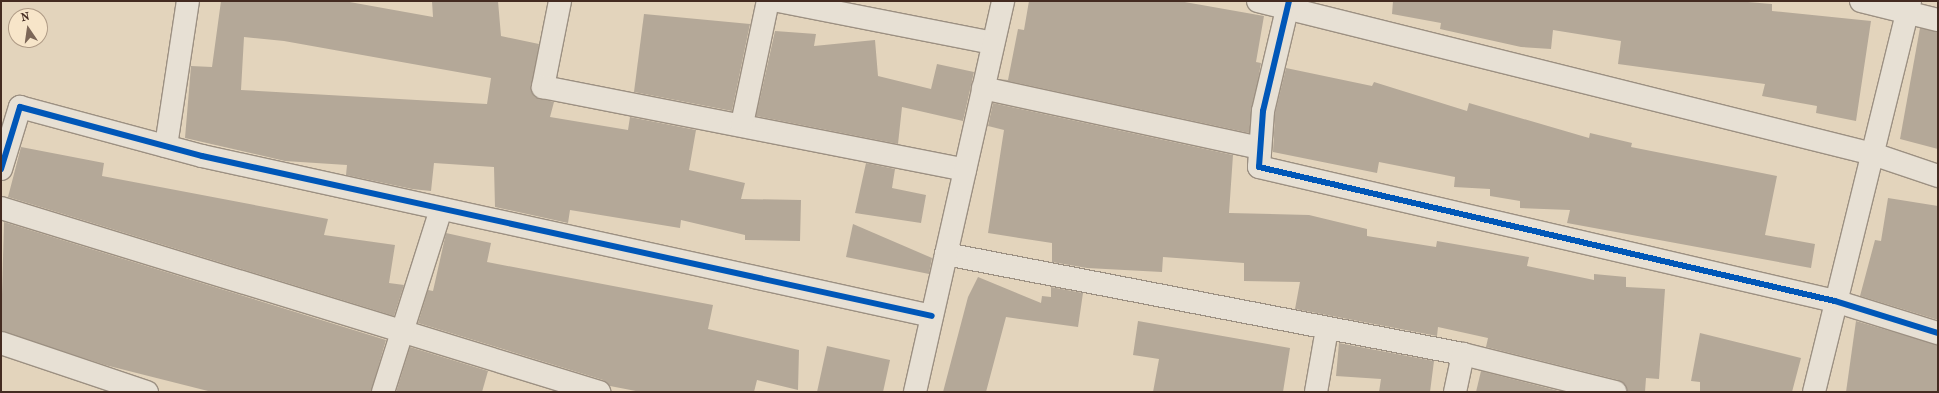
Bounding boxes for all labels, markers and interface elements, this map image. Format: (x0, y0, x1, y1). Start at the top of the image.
north arrow (8, 8, 48, 48)
text: N (20, 10, 31, 24)

